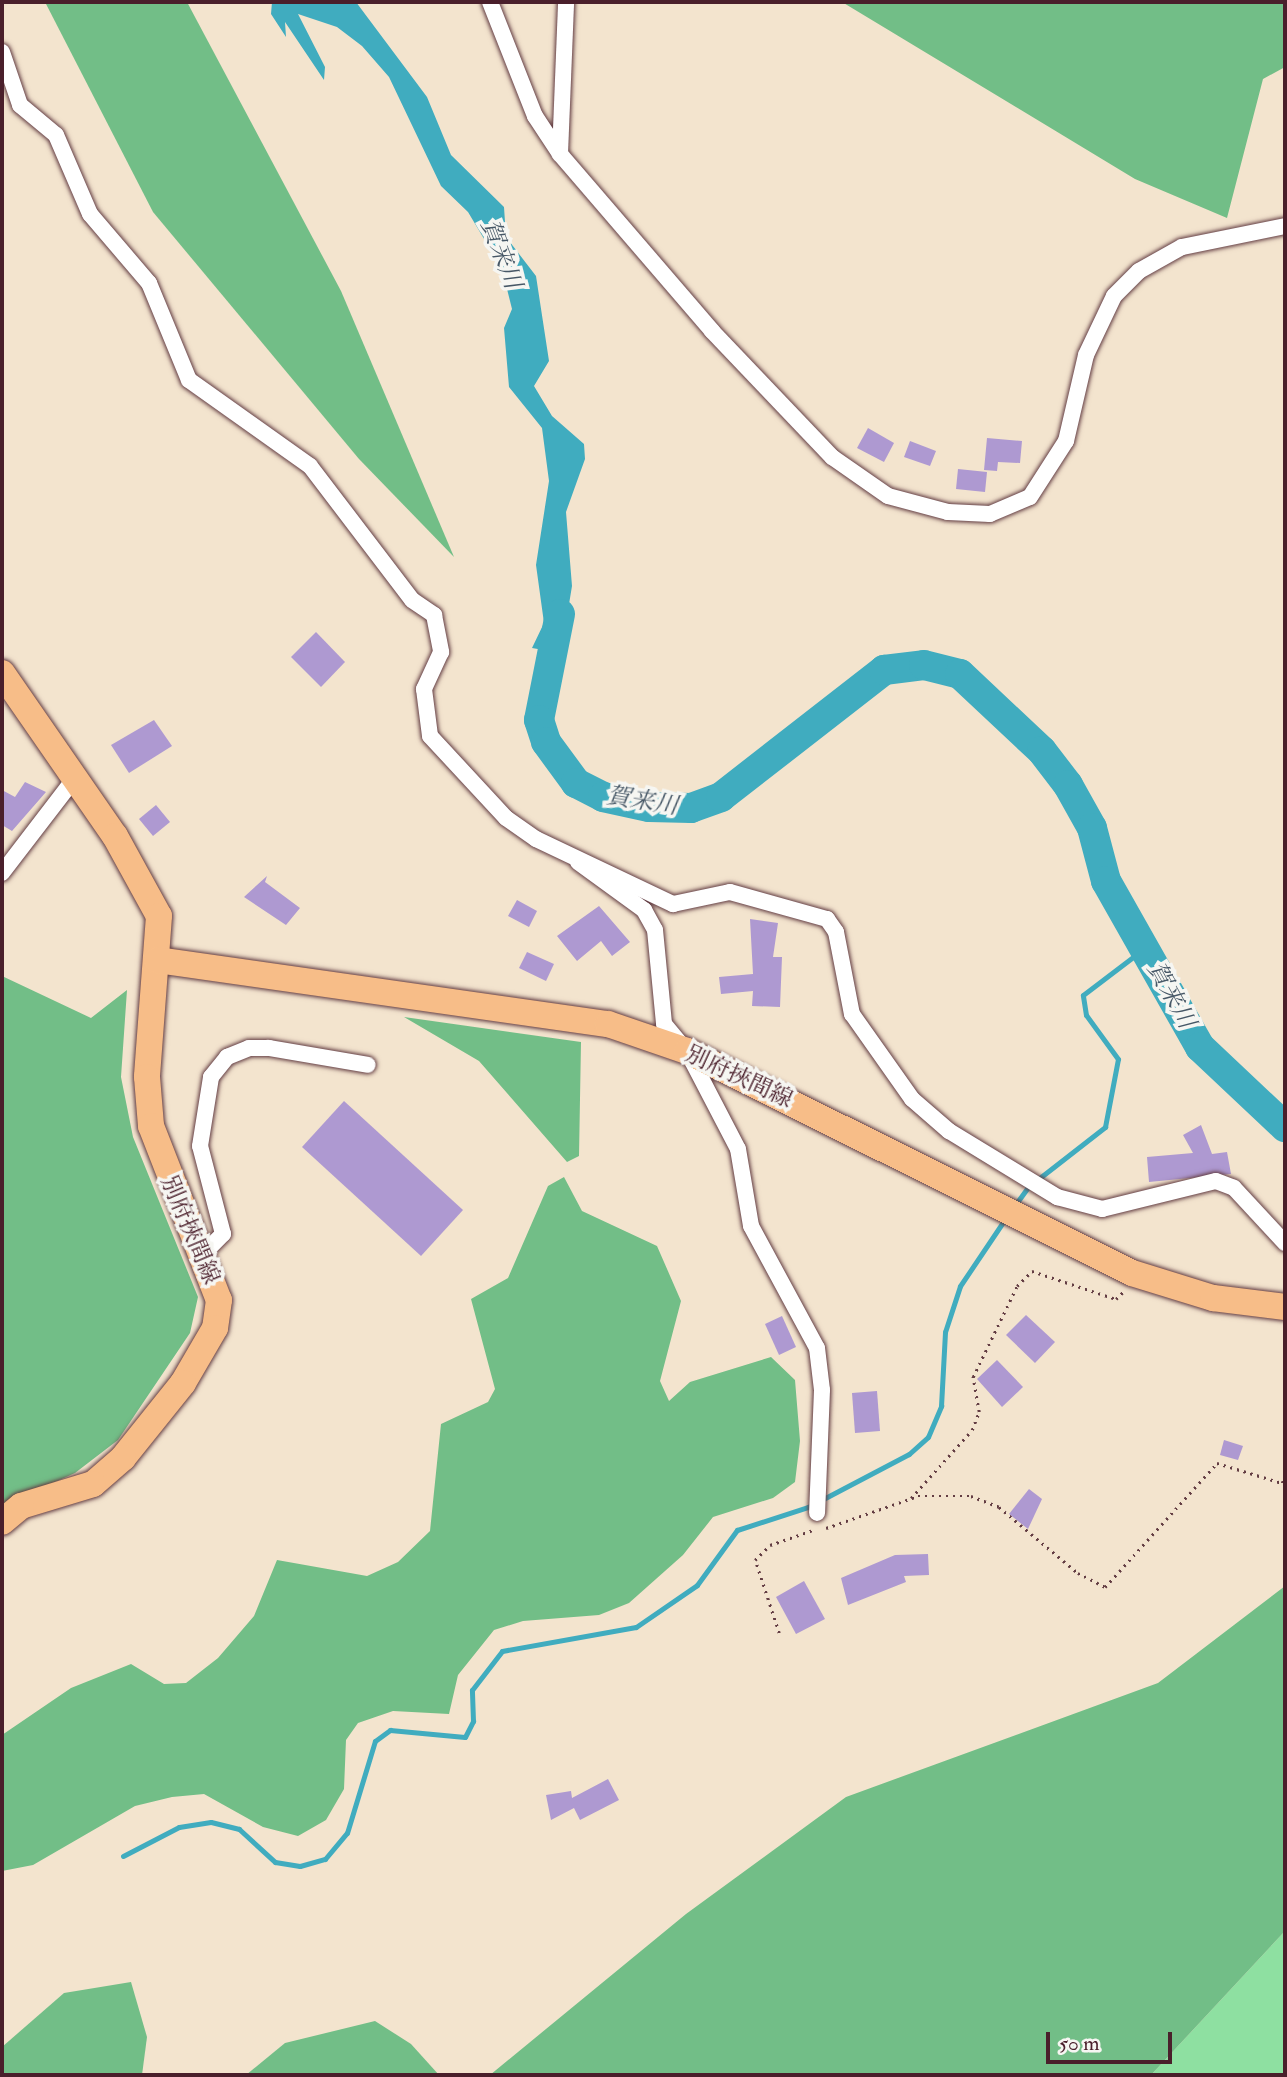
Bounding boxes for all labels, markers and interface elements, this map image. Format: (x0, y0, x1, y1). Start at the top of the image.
water label: 賀来川 (475, 215, 527, 293)
water label: 賀来川 (604, 781, 680, 821)
water label: 賀来川 (1141, 957, 1201, 1033)
street label: 別府挾間線 (681, 1040, 797, 1114)
street label: 別府挾間線 (155, 1172, 225, 1288)
scale bar (1049, 2018, 1175, 2062)
text: 50 m (1059, 2030, 1100, 2057)

